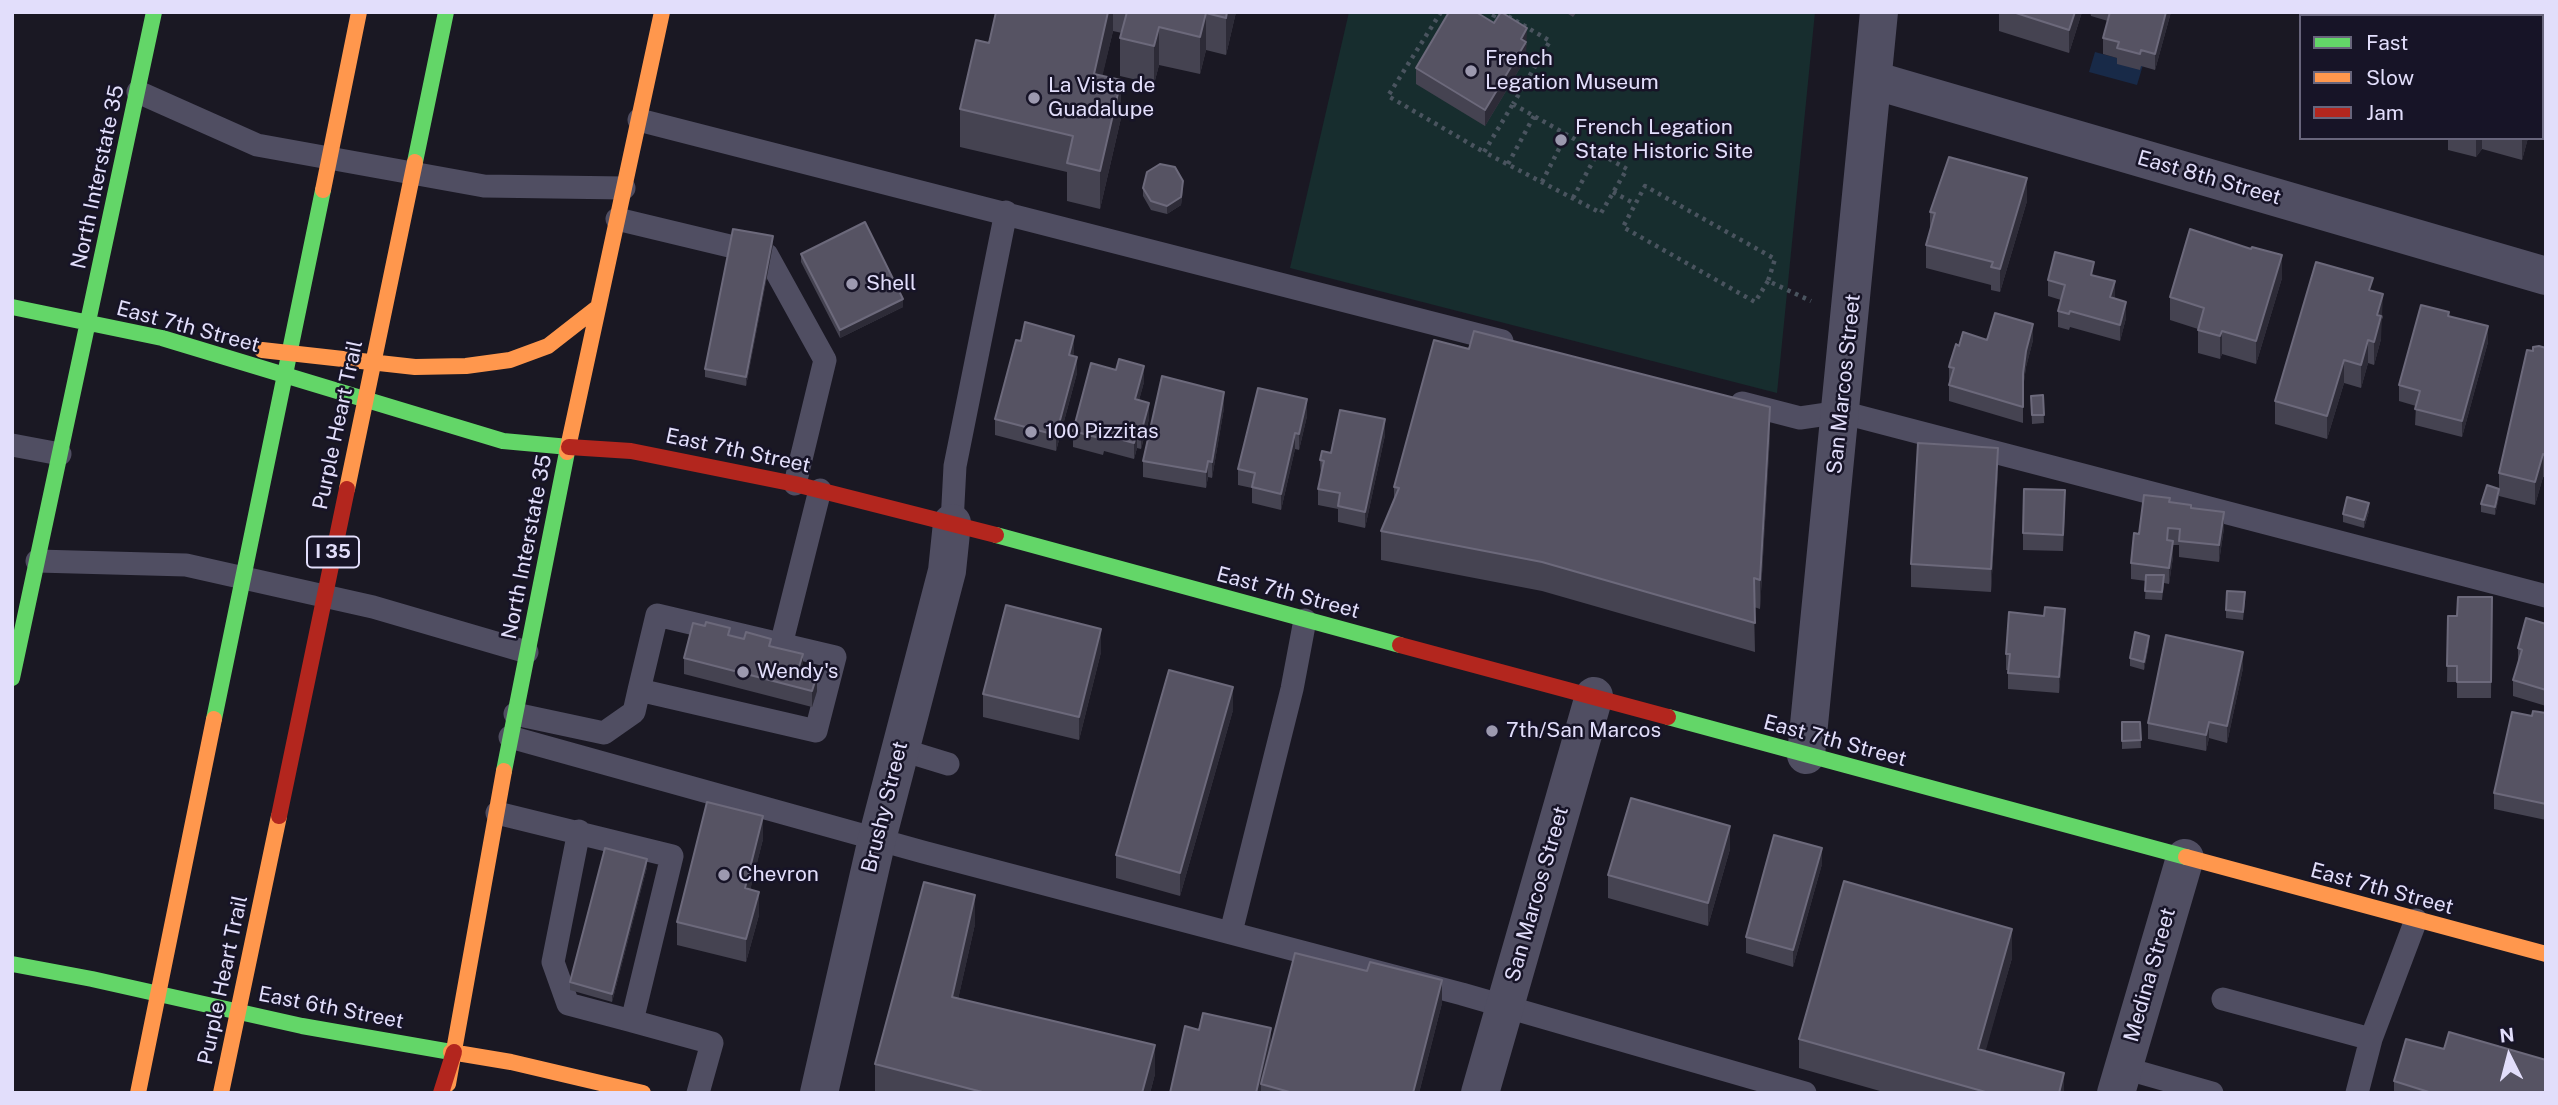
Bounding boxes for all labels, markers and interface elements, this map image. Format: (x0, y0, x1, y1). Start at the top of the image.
legend (2299, 14, 2544, 140)
text: Fast (2366, 30, 2408, 55)
place label: French Legation Museum (1485, 46, 1659, 96)
marker: French Legation Museum (1463, 63, 1479, 79)
text: Slow (2366, 65, 2414, 90)
place label: La Vista de Guadalupe (1048, 73, 1155, 123)
street label: North Interstate 35 (66, 83, 130, 271)
marker: La Vista de Guadalupe (1026, 90, 1042, 106)
text: Jam (2366, 100, 2404, 125)
place label: French Legation State Historic Site (1575, 115, 1753, 165)
marker: French Legation State Historic Site (1553, 132, 1569, 148)
street label: East 8th Street (2134, 145, 2284, 211)
place label: Shell (866, 271, 916, 297)
marker: Shell (844, 276, 860, 292)
street label: San Marcos Street (1822, 293, 1866, 475)
street label: East 7th Street (114, 296, 262, 358)
street label: Purple Heart Trail (308, 338, 368, 512)
place label: 100 Pizzitas (1045, 419, 1159, 445)
street label: East 7th Street (663, 423, 813, 479)
marker: 100 Pizzitas (1023, 424, 1039, 440)
street label: North Interstate 35 (497, 453, 557, 641)
road number: I 35 (307, 537, 359, 568)
street label: East 7th Street (1214, 562, 1362, 624)
place label: Wendy's (757, 659, 838, 685)
marker: Wendy's (735, 664, 751, 680)
street label: East 7th Street (1761, 710, 1909, 772)
place label: 7th/San Marcos (1506, 718, 1661, 744)
marker: 7th/San Marcos (1484, 723, 1500, 739)
street label: Brushy Street (857, 739, 913, 875)
street label: San Marcos Street (1500, 803, 1574, 985)
street label: East 7th Street (2308, 858, 2456, 920)
place label: Chevron (738, 862, 819, 888)
marker: Chevron (716, 867, 732, 883)
street label: Purple Heart Trail (193, 893, 253, 1067)
street label: Medina Street (2119, 905, 2181, 1045)
street label: East 6th Street (256, 982, 406, 1034)
north arrow (2474, 1021, 2544, 1091)
text: N (2498, 1023, 2515, 1047)

